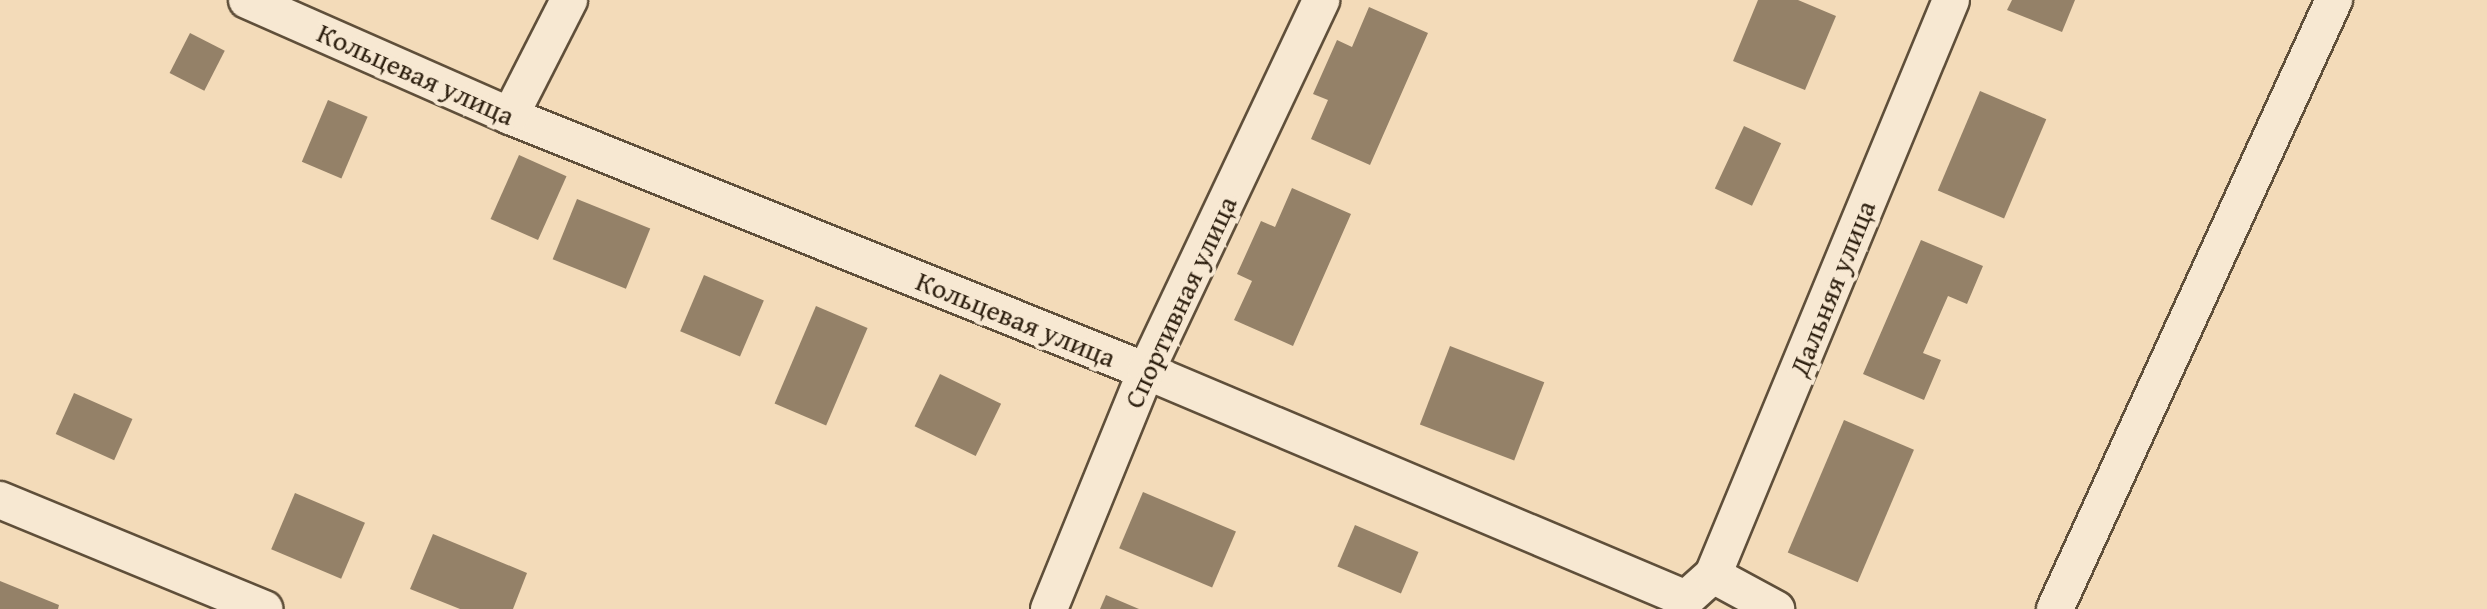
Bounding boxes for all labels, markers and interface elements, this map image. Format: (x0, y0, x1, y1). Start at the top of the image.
street label: Кольцевая улица (312, 16, 520, 132)
street label: Спортивная улица (1116, 191, 1244, 413)
street label: Дальняя улица (1782, 195, 1882, 381)
street label: Кольцевая улица (911, 264, 1121, 374)

